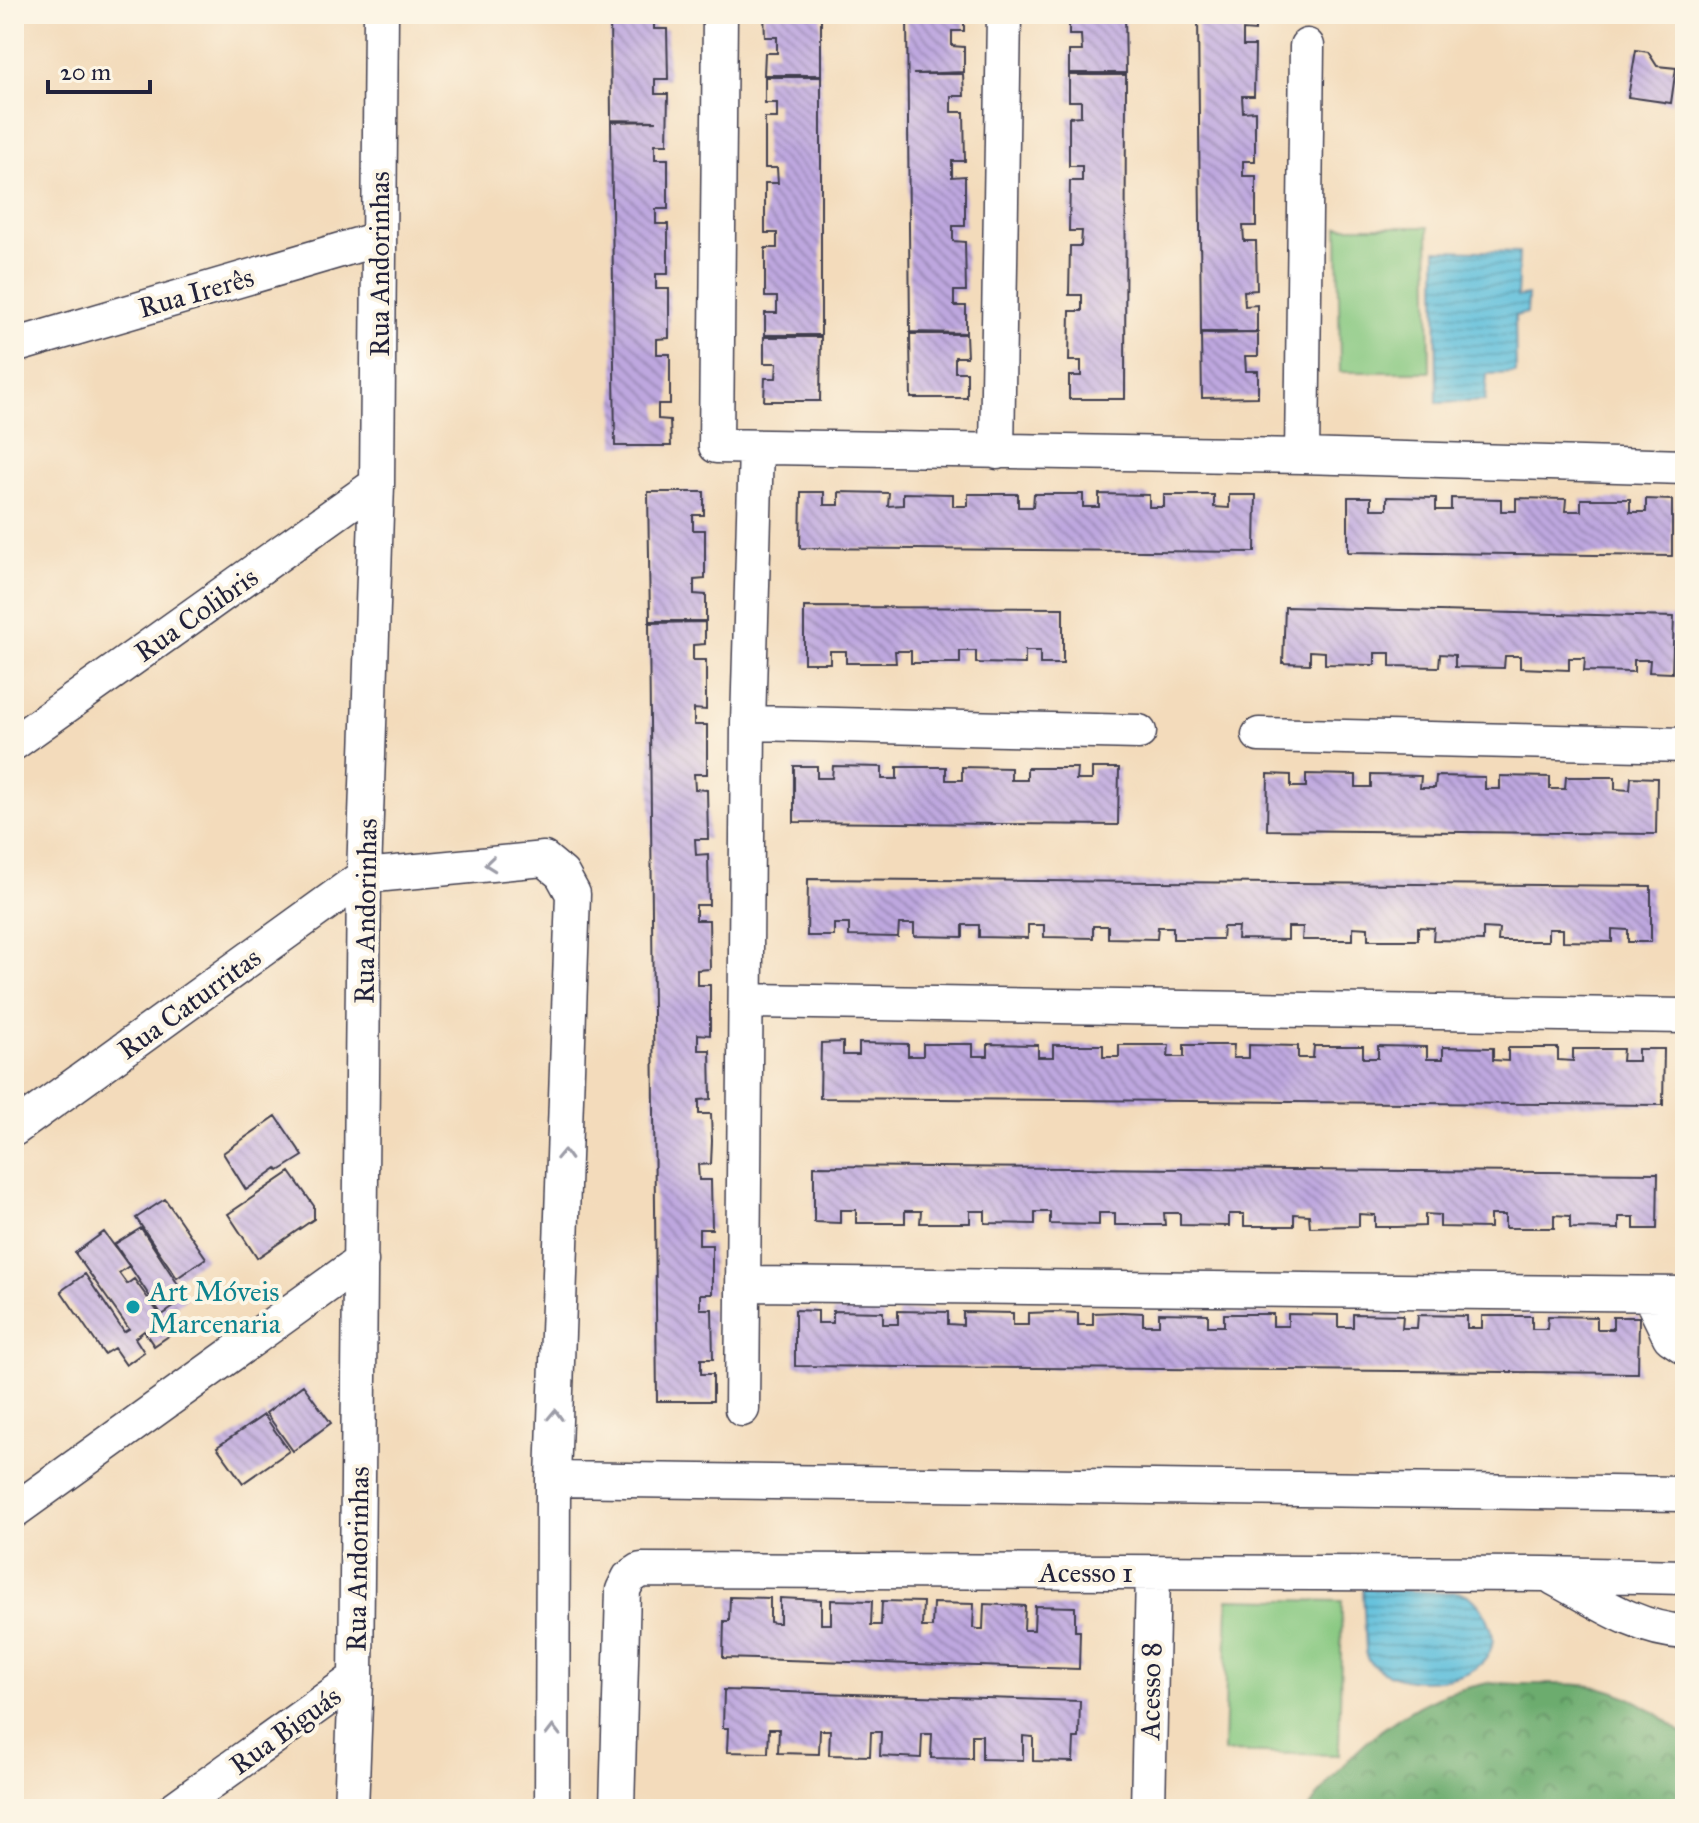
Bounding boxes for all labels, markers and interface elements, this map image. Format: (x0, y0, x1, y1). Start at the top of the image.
scale bar (48, 44, 150, 94)
text: 20 m (60, 57, 111, 87)
street label: Rua Andorinhas (362, 171, 397, 357)
street label: Rua Irerês (134, 259, 258, 326)
street label: Rua Colibris (128, 559, 265, 670)
street label: Rua Andorinhas (346, 818, 385, 1004)
one-way arrow (483, 855, 496, 872)
street label: Rua Caturritas (111, 940, 268, 1067)
one-way arrow (556, 1148, 573, 1161)
place label: Art Móveis Marcenaria (148, 1274, 281, 1341)
marker: Art Móveis Marcenaria (124, 1298, 142, 1316)
one-way arrow (547, 1408, 564, 1421)
street label: Rua Andorinhas (338, 1466, 377, 1652)
street label: Acesso 1 (1038, 1555, 1133, 1590)
street label: Acesso 8 (1132, 1642, 1169, 1741)
street label: Rua Biguás (223, 1678, 348, 1782)
one-way arrow (544, 1724, 562, 1737)

